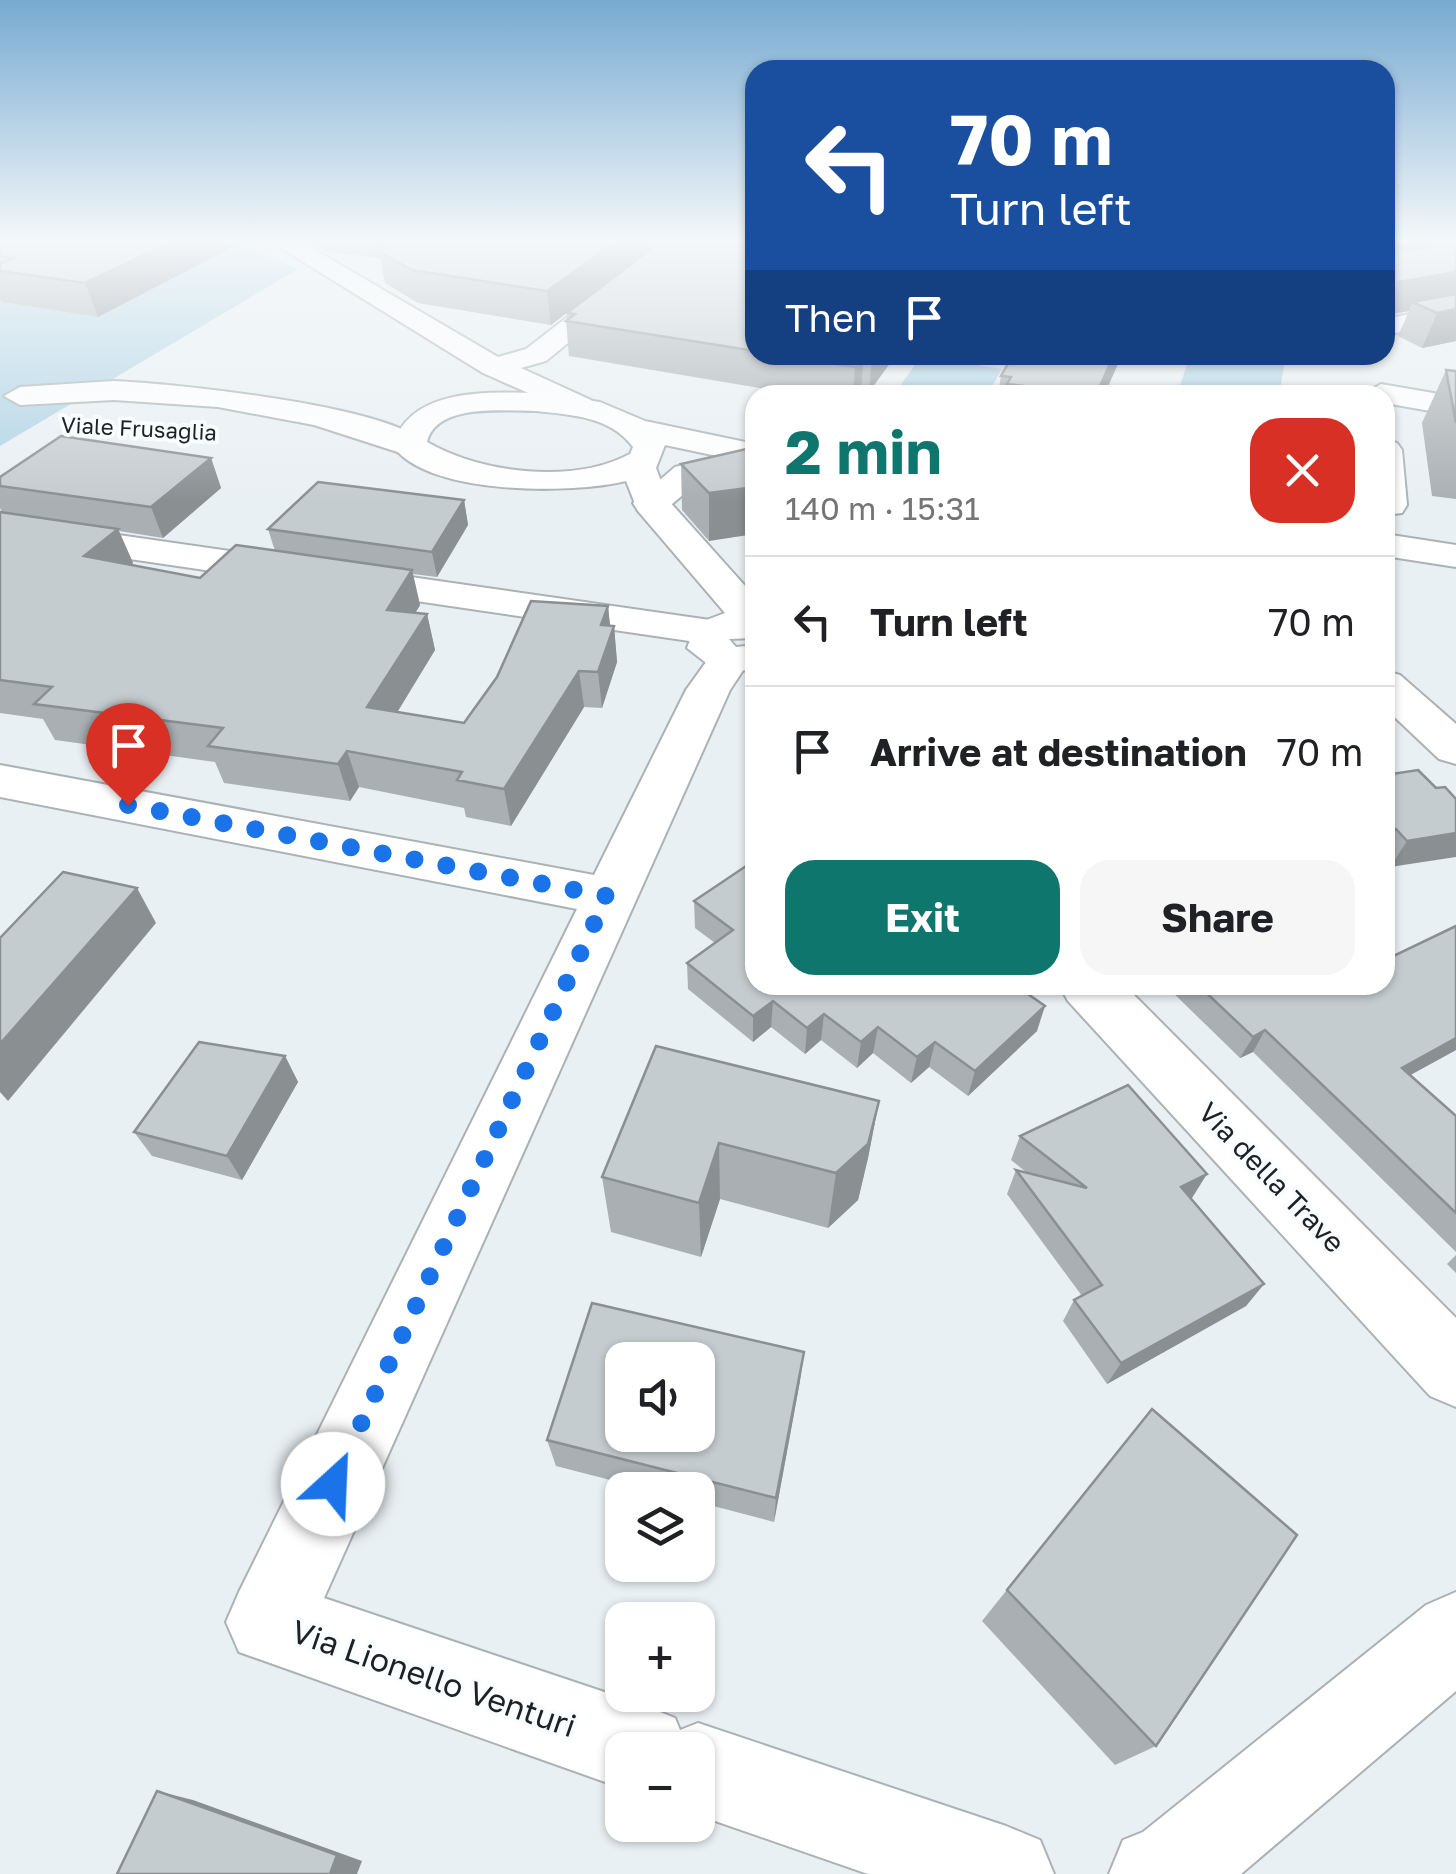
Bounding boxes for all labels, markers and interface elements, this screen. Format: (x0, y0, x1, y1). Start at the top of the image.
text: 70 m (950, 96, 1112, 180)
icon: left (785, 100, 915, 230)
text: Turn left (950, 181, 1132, 235)
icon: arrive (897, 290, 952, 345)
text: Then (785, 295, 877, 340)
street label: Viale Frusaglia (60, 410, 218, 446)
text: 2 min (785, 415, 942, 487)
button: close (1250, 418, 1355, 523)
text: 140 m · 15:31 (785, 489, 980, 527)
icon: left (785, 594, 840, 649)
text: Turn left (870, 599, 1028, 644)
text: 70 m (1268, 599, 1355, 644)
pin (86, 703, 171, 806)
icon: arrive (101, 718, 156, 773)
icon: arrive (785, 724, 840, 779)
text: Arrive at destination (870, 729, 1247, 774)
text: 70 m (1277, 729, 1364, 774)
button: Exit (785, 860, 1060, 975)
button: Share (1080, 860, 1355, 975)
street label: Via della Trave (1192, 1095, 1352, 1259)
map controls (605, 1342, 715, 1842)
button: sound (605, 1342, 715, 1452)
position arrow (281, 1432, 385, 1536)
button: layers (605, 1472, 715, 1582)
button: + (605, 1602, 715, 1712)
street label: Via Lionello Venturi (287, 1611, 581, 1745)
button: − (605, 1732, 715, 1842)

